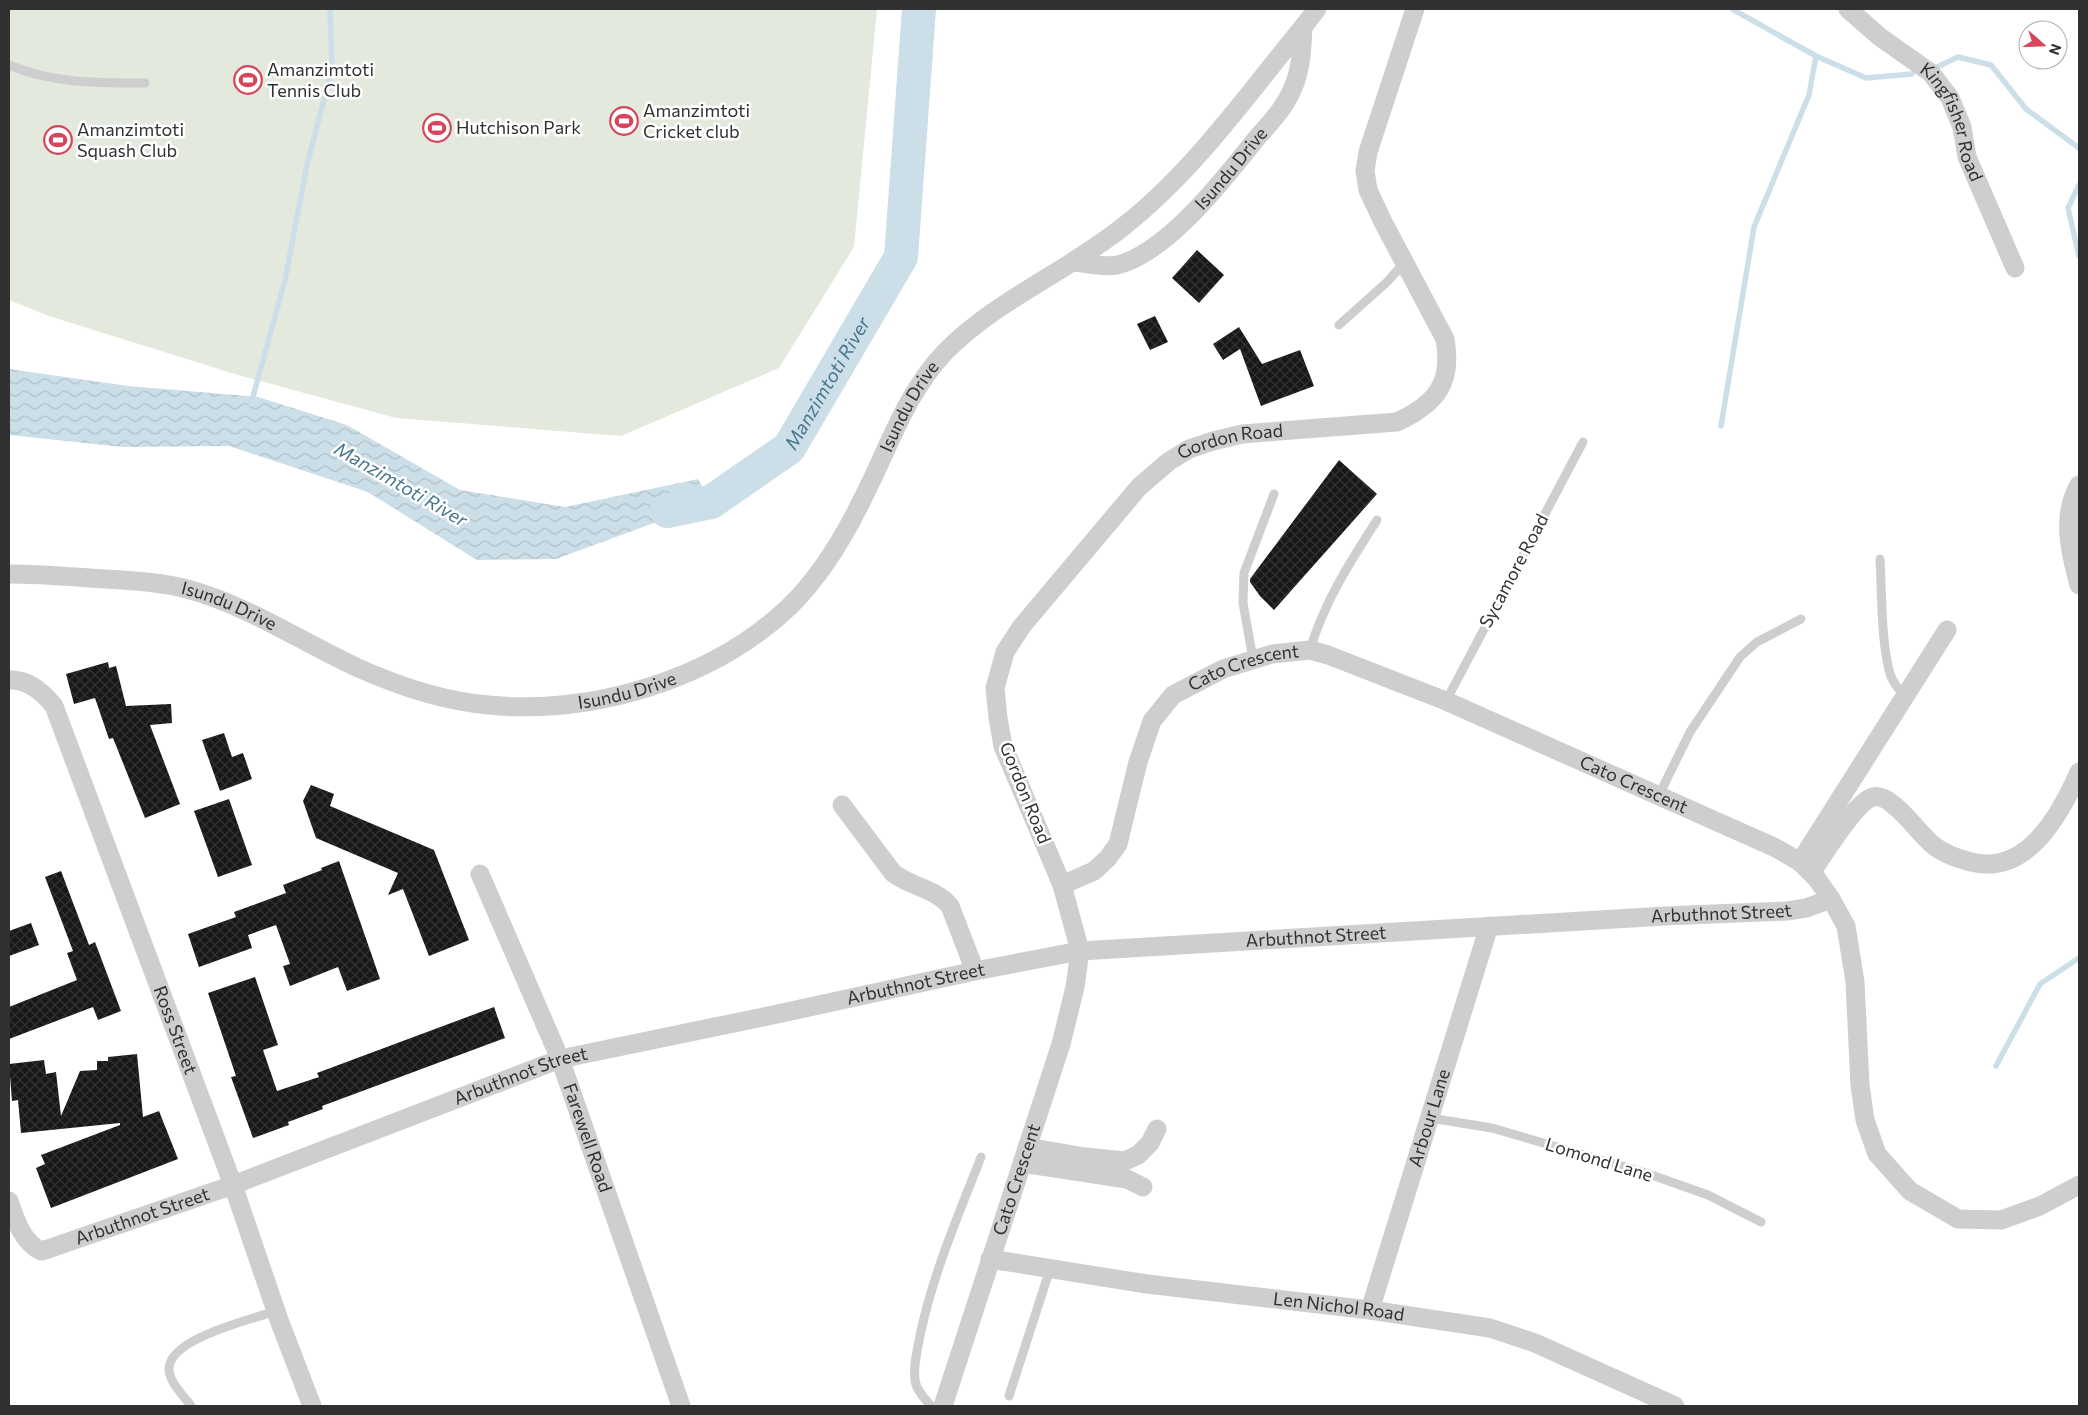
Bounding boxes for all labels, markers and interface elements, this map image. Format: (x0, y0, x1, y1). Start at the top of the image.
north arrow (2018, 20, 2068, 70)
text: N (2046, 42, 2065, 57)
street label: Kingfisher Road (1917, 57, 1988, 184)
place label: Amanzimtoti Tennis Club (267, 58, 374, 101)
sports icon: Amanzimtoti Tennis Club (233, 65, 263, 95)
place label: Amanzimtoti Cricket club (643, 99, 750, 142)
sports icon: Amanzimtoti Cricket club (609, 106, 639, 136)
sports icon: Hutchison Park (422, 113, 452, 143)
place label: Hutchison Park (456, 116, 581, 138)
place label: Amanzimtoti Squash Club (77, 118, 184, 161)
street label: Isundu Drive (1190, 122, 1271, 214)
sports icon: Amanzimtoti Squash Club (43, 125, 73, 155)
water label: Manzimtoti River (779, 311, 875, 453)
street label: Isundu Drive (874, 356, 943, 455)
street label: Gordon Road (1173, 419, 1284, 464)
water label: Manzimtoti River (331, 436, 473, 532)
street label: Sycamore Road (1474, 510, 1552, 631)
street label: Isundu Drive (179, 576, 281, 634)
street label: Cato Crescent (1184, 639, 1300, 695)
street label: Isundu Drive (576, 667, 679, 713)
street label: Gordon Road (996, 739, 1056, 847)
street label: Cato Crescent (1577, 750, 1692, 817)
street label: Arbuthnot Street (1650, 898, 1793, 927)
street label: Arbuthnot Street (1245, 921, 1387, 951)
street label: Arbuthnot Street (844, 957, 986, 1009)
street label: Ross Street (149, 982, 203, 1077)
street label: Arbuthnot Street (450, 1042, 589, 1109)
street label: Arbour Lane (1403, 1066, 1454, 1169)
street label: Farewell Road (559, 1080, 618, 1195)
street label: Cato Crescent (987, 1121, 1044, 1238)
street label: Lomond Lane (1543, 1132, 1656, 1186)
street label: Arbuthnot Street (72, 1182, 212, 1249)
street label: Len Nichol Road (1272, 1287, 1406, 1325)

